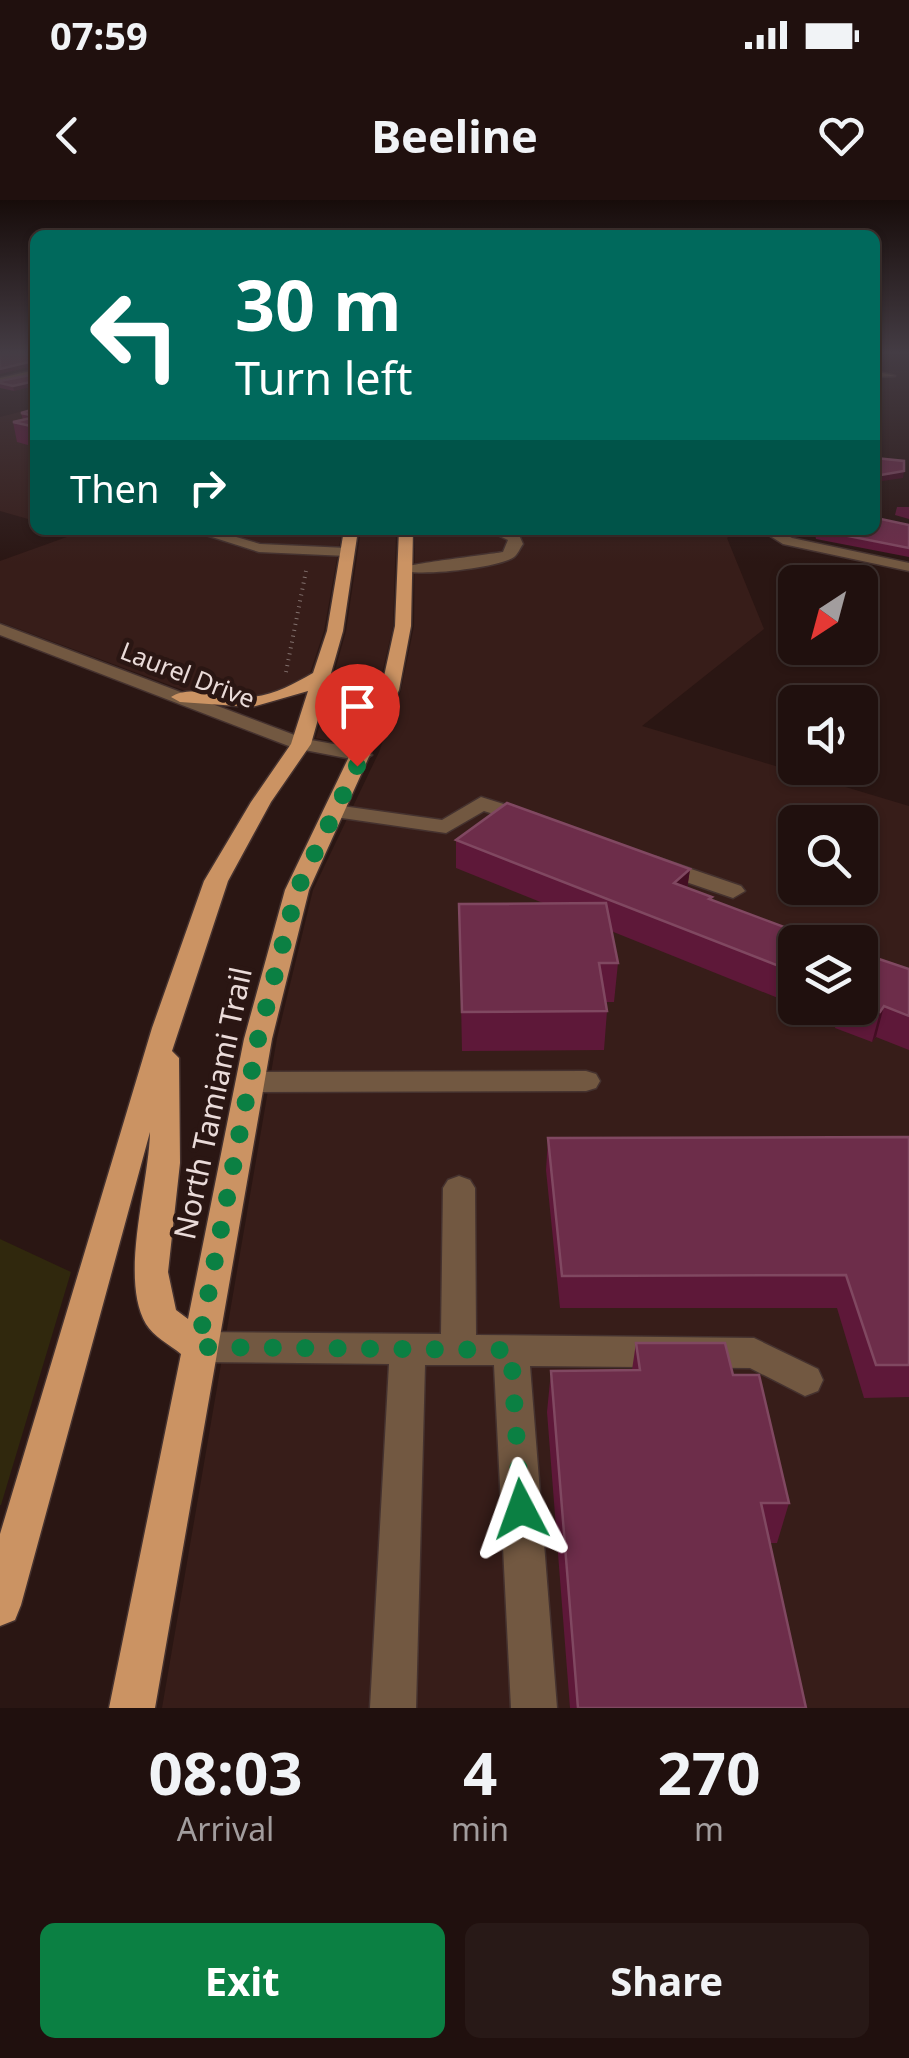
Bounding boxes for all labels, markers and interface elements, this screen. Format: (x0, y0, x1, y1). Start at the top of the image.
text: 07:59 (50, 9, 148, 61)
text: Beeline (371, 105, 538, 166)
icon: back (40, 108, 95, 163)
icon: heart (814, 108, 869, 163)
text: 30 m (235, 256, 402, 352)
icon: left (70, 270, 200, 400)
text: Turn left (235, 347, 412, 408)
icon: right (180, 460, 235, 515)
text: Then (70, 462, 160, 514)
north arrow (778, 565, 878, 665)
map controls (778, 565, 878, 1025)
street label: Laurel Drive (116, 633, 260, 715)
pin (315, 664, 400, 767)
icon: arrive (330, 679, 385, 734)
button: sound (778, 685, 878, 785)
button: search (778, 805, 878, 905)
button: layers (778, 925, 878, 1025)
street label: North Tamiami Trail (163, 963, 261, 1243)
position arrow (469, 1457, 573, 1561)
text: 08:03 (148, 1731, 303, 1813)
text: 4 (463, 1731, 497, 1813)
text: 270 (658, 1731, 761, 1813)
text: Arrival (177, 1807, 274, 1850)
text: min (451, 1807, 509, 1850)
text: m (694, 1807, 724, 1850)
button: Exit (40, 1923, 445, 2038)
button: Share (465, 1923, 869, 2038)

